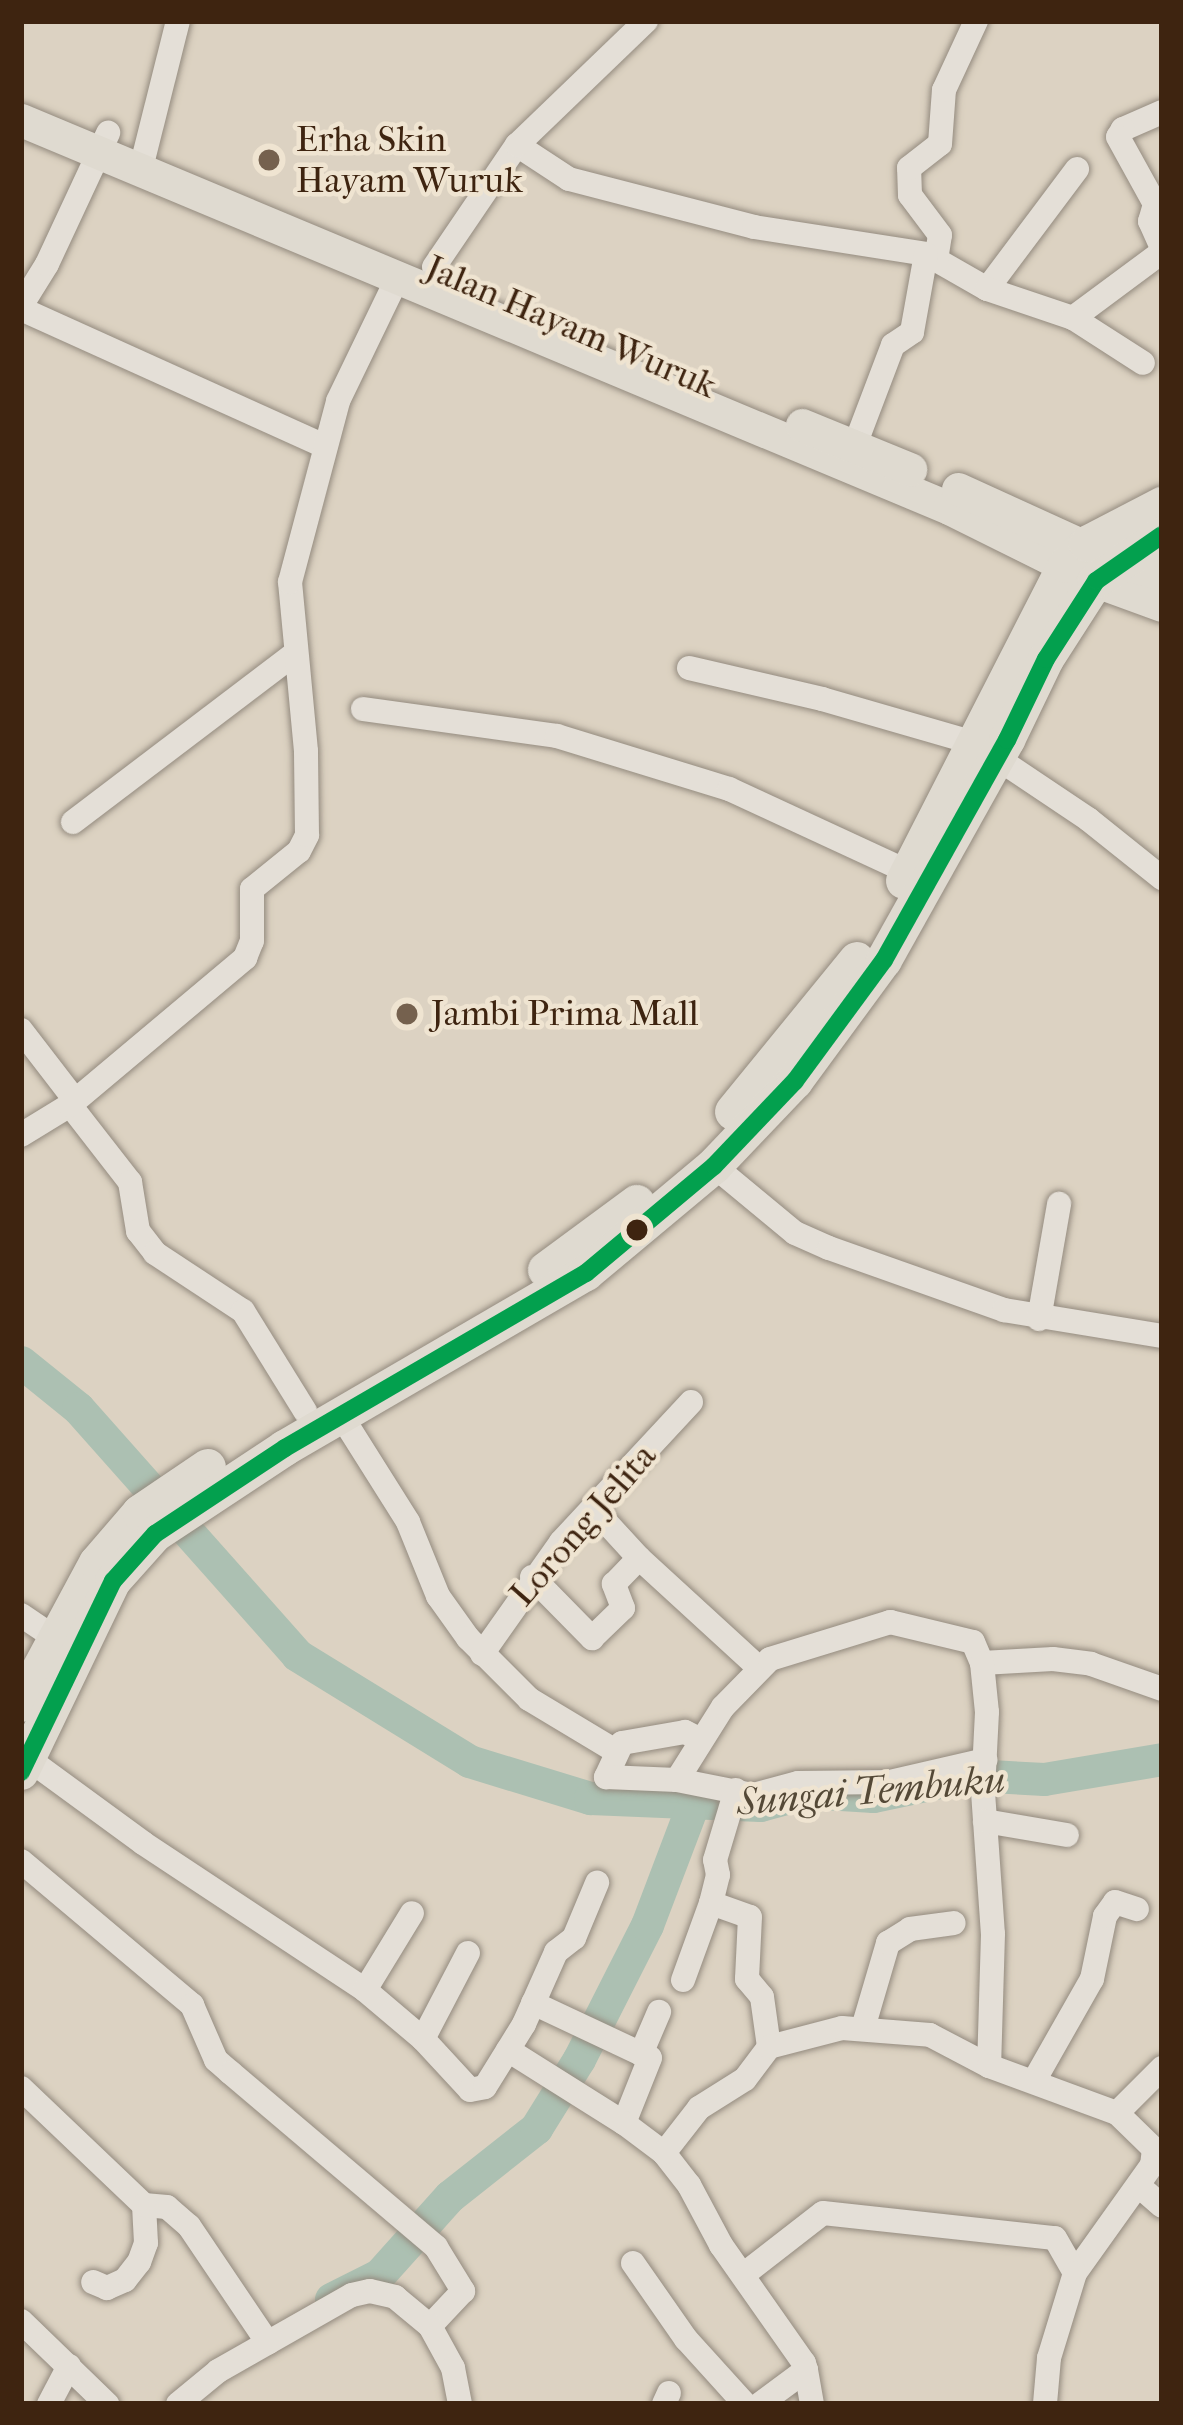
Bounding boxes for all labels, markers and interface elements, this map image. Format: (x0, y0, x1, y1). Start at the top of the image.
place label: Erha Skin Hayam Wuruk (296, 117, 523, 202)
marker: Erha Skin Hayam Wuruk (253, 144, 285, 176)
street label: Jalan Hayam Wuruk (419, 246, 723, 408)
place label: Jambi Prima Mall (431, 992, 699, 1036)
marker: Jambi Prima Mall (394, 1001, 420, 1027)
unlabelled marker (626, 1219, 648, 1241)
street label: Lorong Jelita (501, 1435, 665, 1615)
water label: Sungai Tembuku (735, 1756, 1007, 1826)

